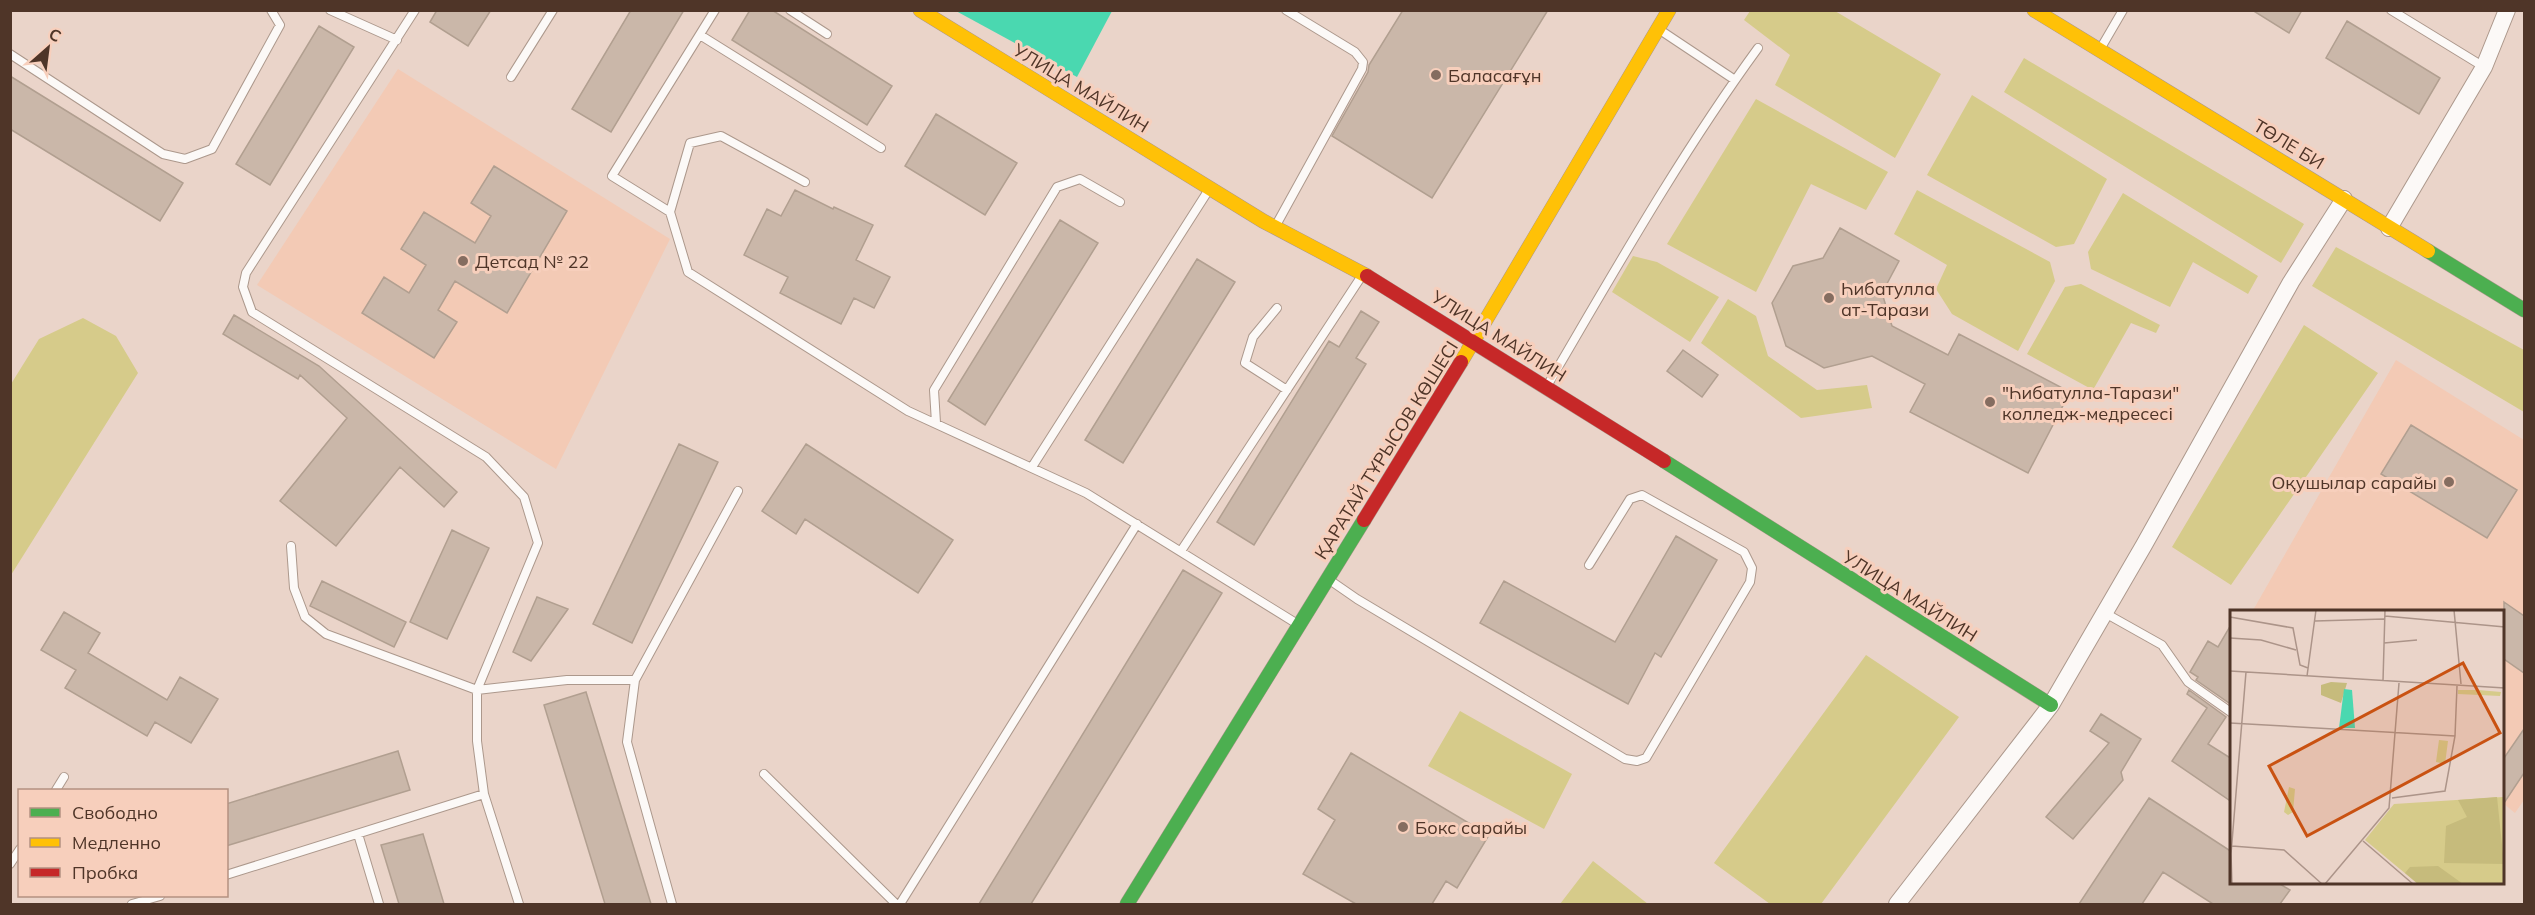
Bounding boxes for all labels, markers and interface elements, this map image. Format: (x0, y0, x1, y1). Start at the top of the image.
north arrow (18, 18, 78, 78)
text: С (46, 23, 65, 46)
street label: УЛИЦА МАЙЛИН (1008, 38, 1153, 138)
place label: Баласағұн (1448, 64, 1542, 87)
marker: Баласағұн (1429, 68, 1443, 82)
street label: ТӨЛЕ БИ (2249, 114, 2329, 174)
place label: Детсад № 22 (475, 250, 589, 273)
marker: Детсад № 22 (456, 254, 470, 268)
place label: Һибатулла ат-Тарази (1841, 277, 1935, 321)
street label: УЛИЦА МАЙЛИН (1427, 285, 1571, 387)
marker: Һибатулла ат-Тарази (1822, 291, 1836, 305)
street label: ҚАРАТАЙ ТҰРЫСОВ КӨШЕСІ (1309, 336, 1463, 564)
place label: "Һибатулла-Тарази" колледж-медресесі (2002, 381, 2179, 425)
marker: "Һибатулла-Тарази" колледж-медресесі (1983, 395, 1997, 409)
place label: Оқушылар сарайы (2271, 471, 2437, 494)
marker: Оқушылар сарайы (2442, 475, 2456, 489)
street label: УЛИЦА МАЙЛИН (1838, 545, 1982, 647)
inset map (2230, 610, 2505, 885)
legend (18, 789, 228, 897)
text: Свободно (72, 801, 158, 824)
place label: Бокс сарайы (1415, 816, 1527, 839)
marker: Бокс сарайы (1396, 820, 1410, 834)
text: Медленно (72, 831, 161, 854)
text: Пробка (72, 861, 138, 884)

